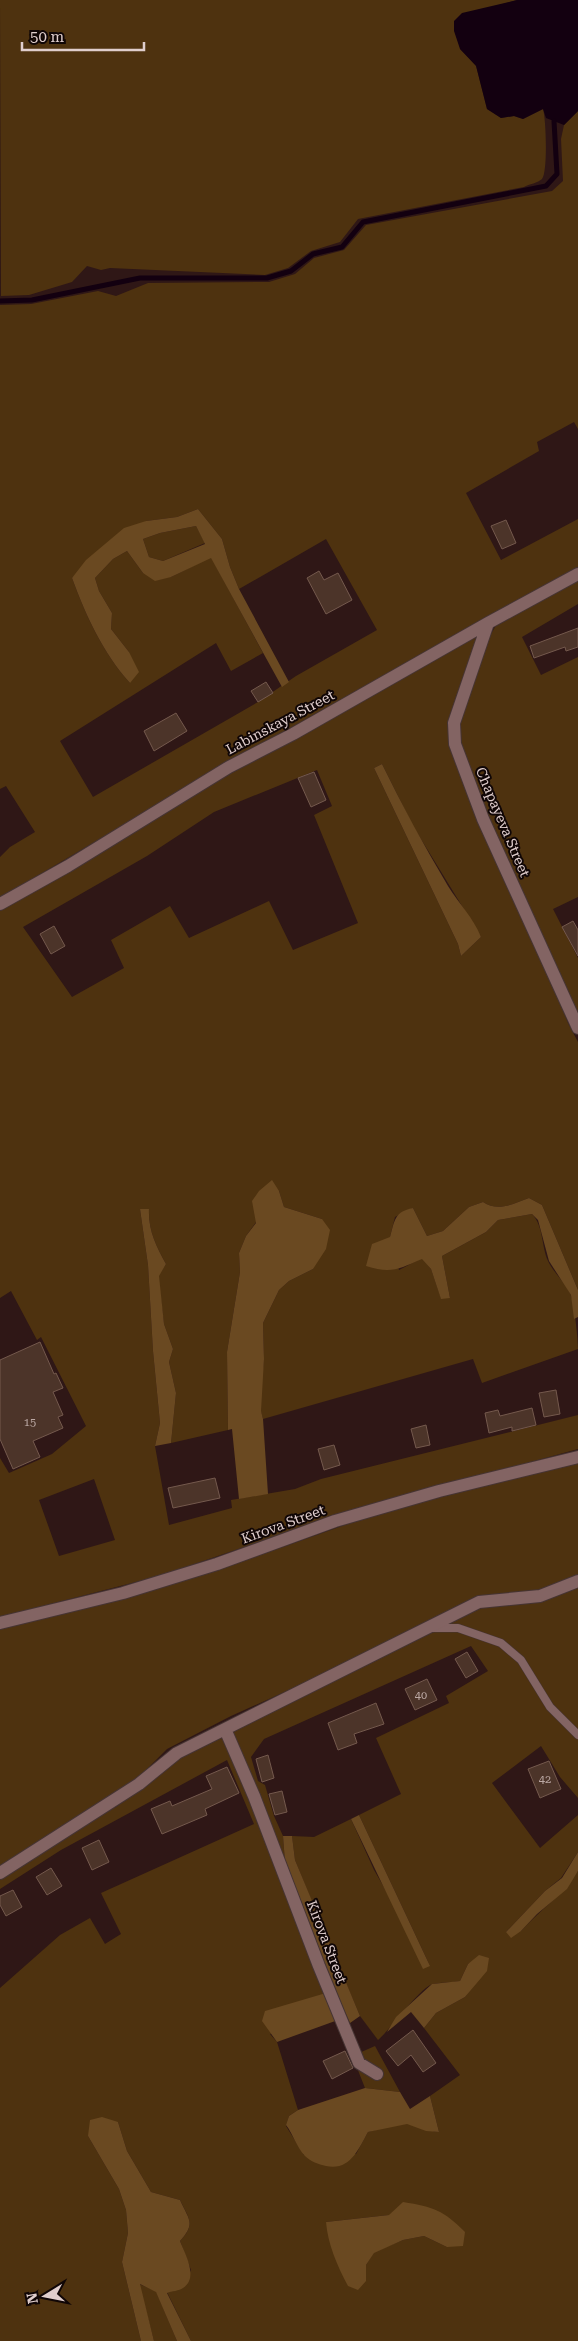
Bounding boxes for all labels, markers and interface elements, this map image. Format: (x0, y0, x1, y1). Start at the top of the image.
scale bar (22, 20, 145, 52)
text: 50 m (30, 28, 65, 46)
street label: Labinskaya Street (223, 687, 337, 757)
street label: Chapayeva Street (473, 765, 533, 879)
house number: 15 (24, 1416, 36, 1429)
street label: Kirova Street (239, 1501, 327, 1547)
house number: 40 (415, 1689, 427, 1702)
house number: 42 (539, 1773, 551, 1786)
street label: Kirova Street (304, 1898, 350, 1986)
north arrow (20, 2271, 70, 2321)
text: N (23, 2291, 41, 2305)

